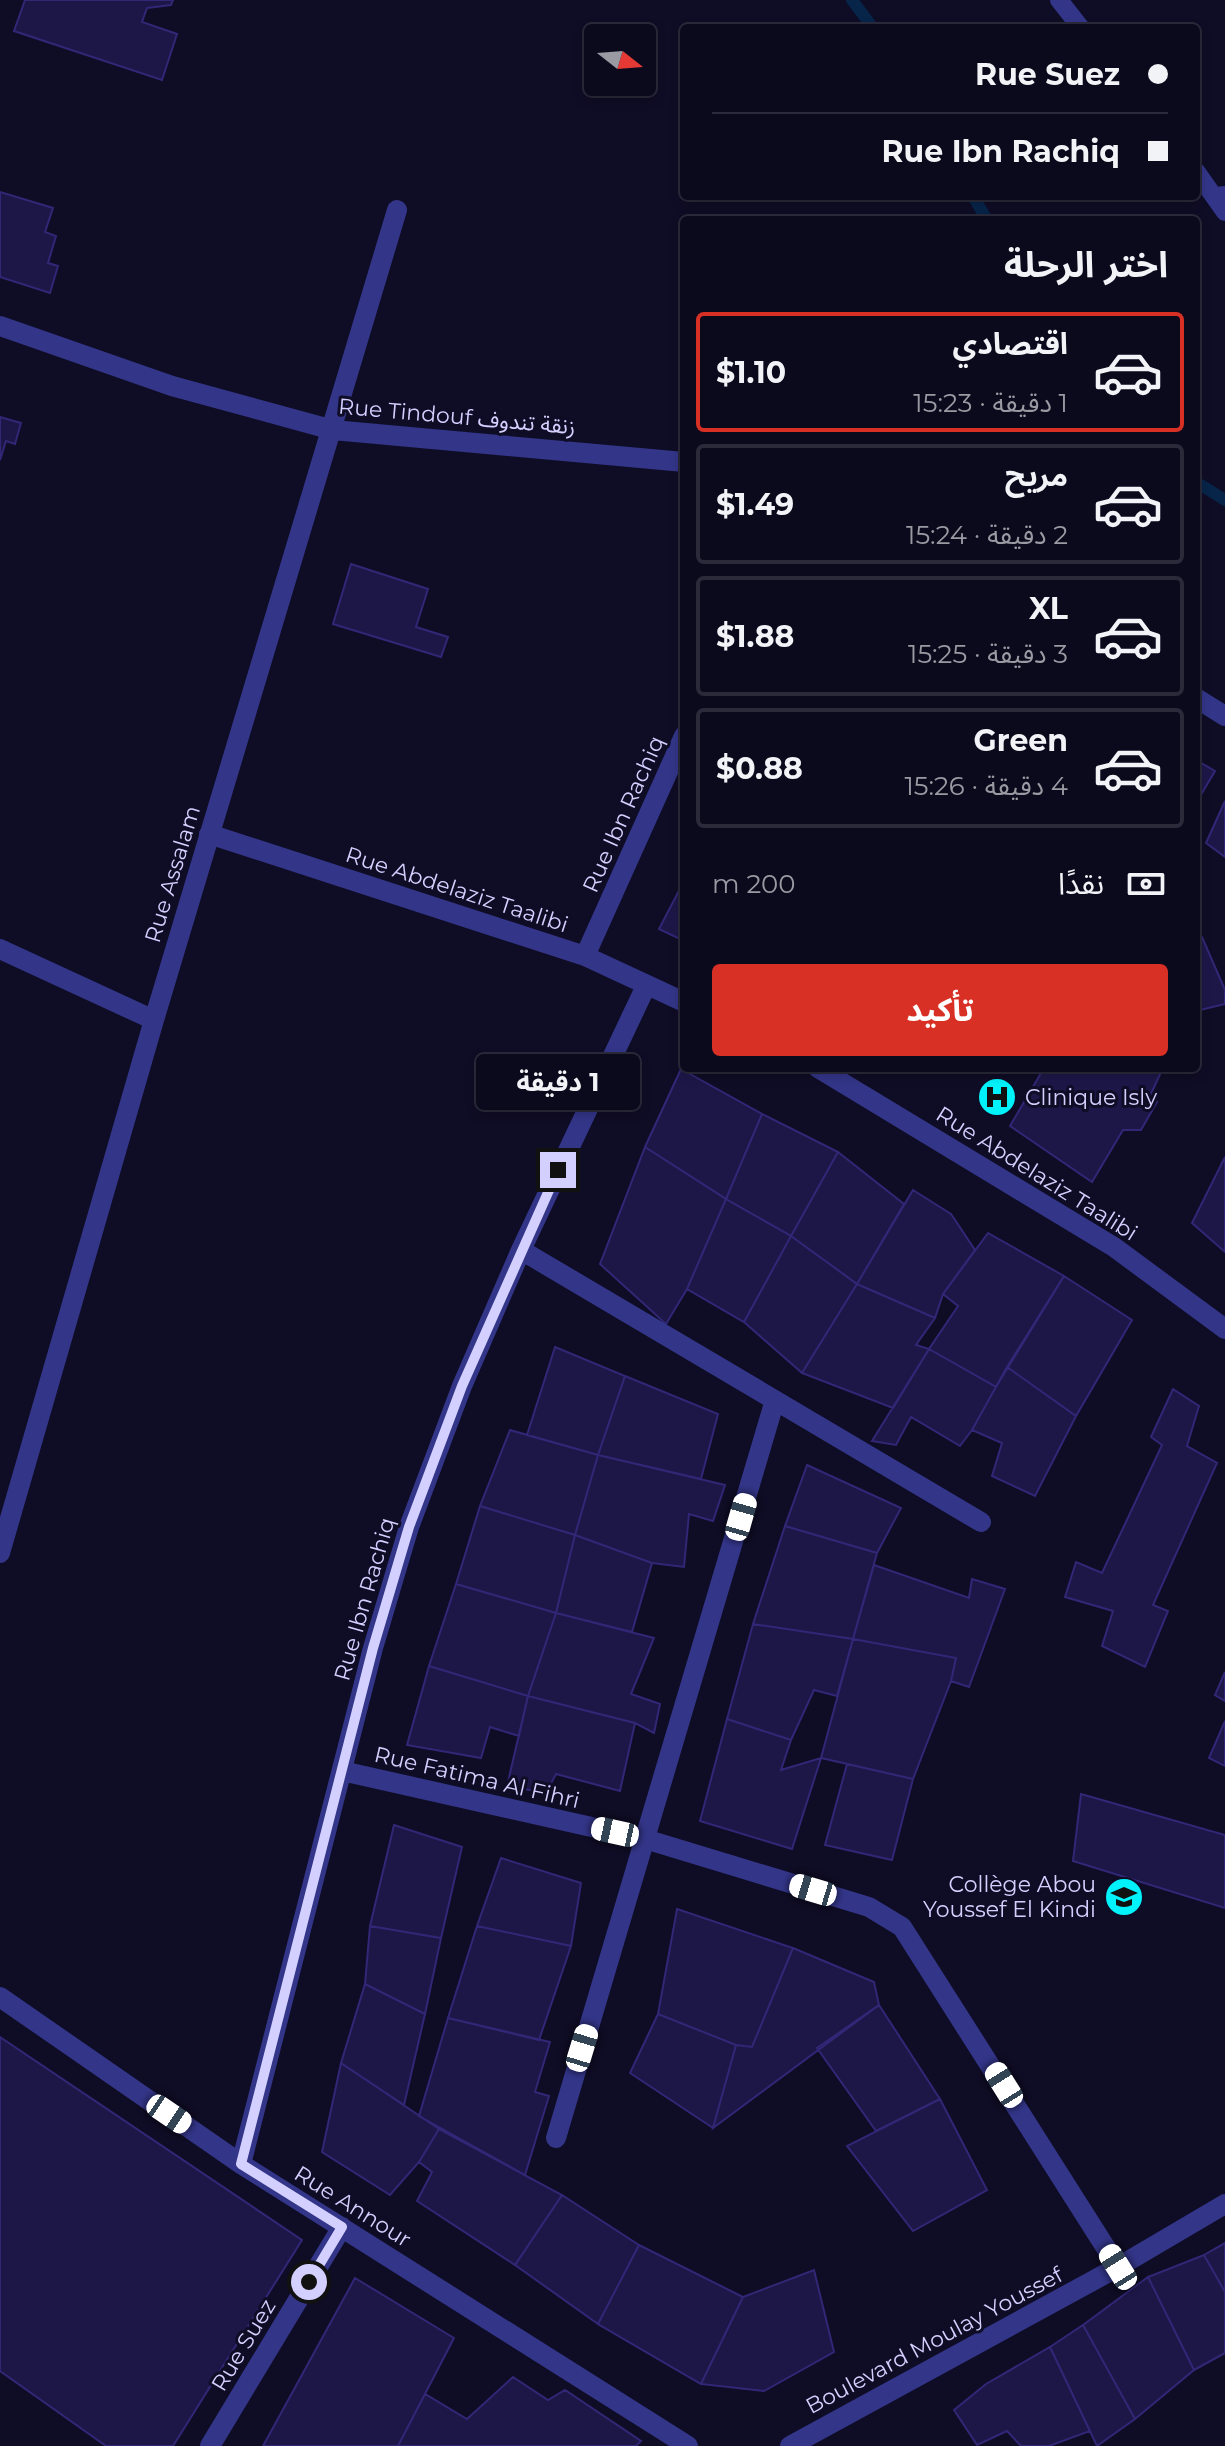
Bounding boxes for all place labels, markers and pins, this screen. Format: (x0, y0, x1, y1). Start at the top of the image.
hospital icon: Clinique Isly (976, 1076, 1018, 1118)
place label: Clinique Isly (1025, 1084, 1157, 1111)
place label: Collège Abou Youssef El Kindi (923, 1871, 1096, 1923)
school or university icon: Collège Abou Youssef El Kindi (1103, 1876, 1145, 1918)

